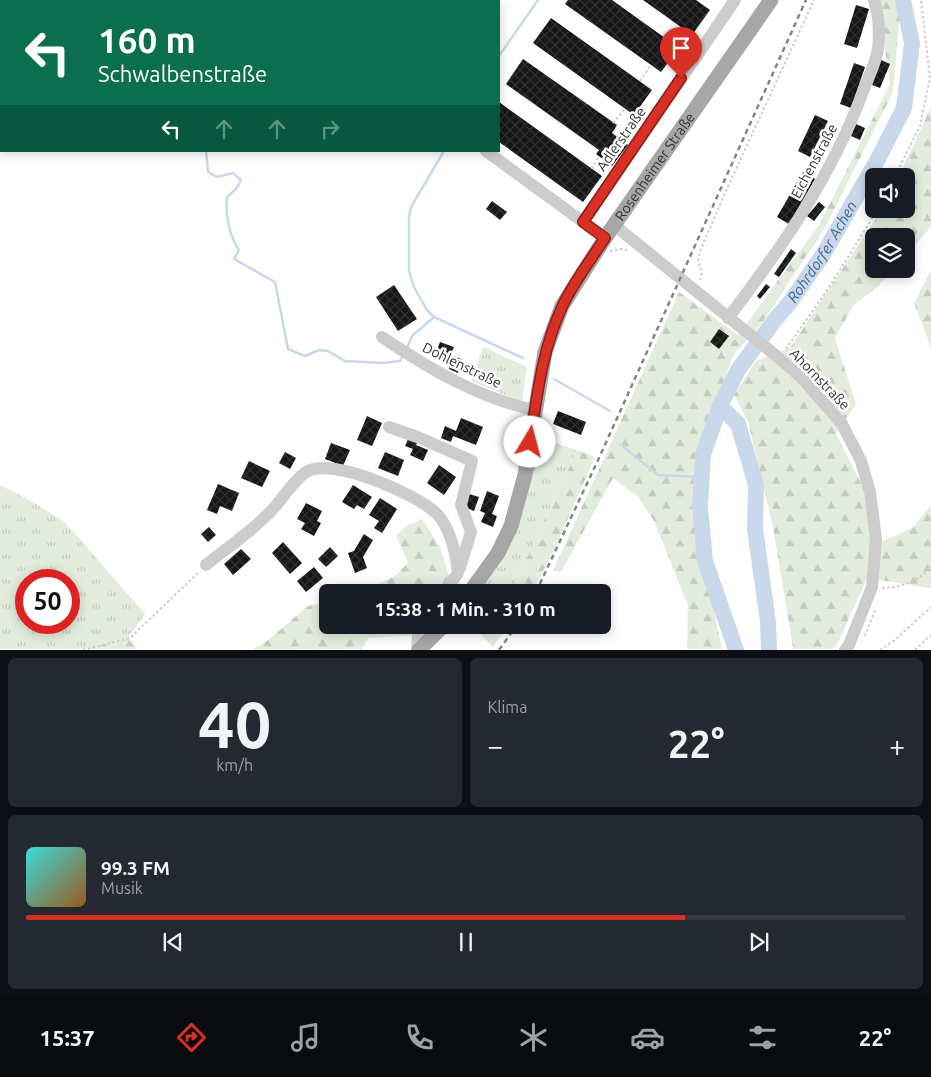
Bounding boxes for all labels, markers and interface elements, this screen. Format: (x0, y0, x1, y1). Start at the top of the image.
icon: left (15, 20, 80, 85)
text: 160 m (98, 20, 196, 60)
pin (660, 27, 702, 78)
icon: arrive (667, 34, 695, 62)
text: Schwalbenstraße (98, 61, 267, 86)
street label: Adlerstraße (593, 104, 649, 174)
street label: Rosenheimer Straße (612, 110, 698, 224)
icon: left (157, 115, 185, 143)
icon: ahead (210, 115, 238, 143)
icon: ahead (263, 115, 291, 143)
icon: right (316, 115, 344, 143)
street label: Eichenstraße (788, 121, 840, 201)
map controls (865, 168, 915, 278)
button: sound (865, 168, 915, 218)
water label: Rohrdorfer Achen (784, 198, 860, 306)
button: layers (865, 228, 915, 278)
street label: Dohlenstraße (420, 339, 504, 391)
street label: Ahornstraße (787, 345, 853, 413)
position arrow (503, 415, 555, 467)
speed limit sign: 50 (15, 569, 80, 634)
text: 15:38 · 1 Min. · 310 m (374, 598, 556, 620)
text: 40 (198, 687, 271, 760)
text: Klima (488, 698, 527, 716)
text: 22° (668, 723, 724, 765)
text: − (488, 730, 503, 761)
text: + (889, 730, 905, 761)
text: km/h (216, 756, 253, 774)
text: 99.3 FM (101, 857, 170, 879)
text: Musik (101, 879, 143, 897)
icon: previous (159, 928, 187, 956)
icon: pause (452, 928, 480, 956)
icon: next (745, 928, 773, 956)
icon: directions (174, 1020, 209, 1055)
icon: music (288, 1020, 323, 1055)
icon: phone (402, 1020, 437, 1055)
icon: climate (516, 1020, 551, 1055)
icon: car (630, 1020, 665, 1055)
icon: filters (745, 1020, 780, 1055)
text: 15:37 (40, 1025, 95, 1050)
text: 22° (859, 1025, 891, 1050)

